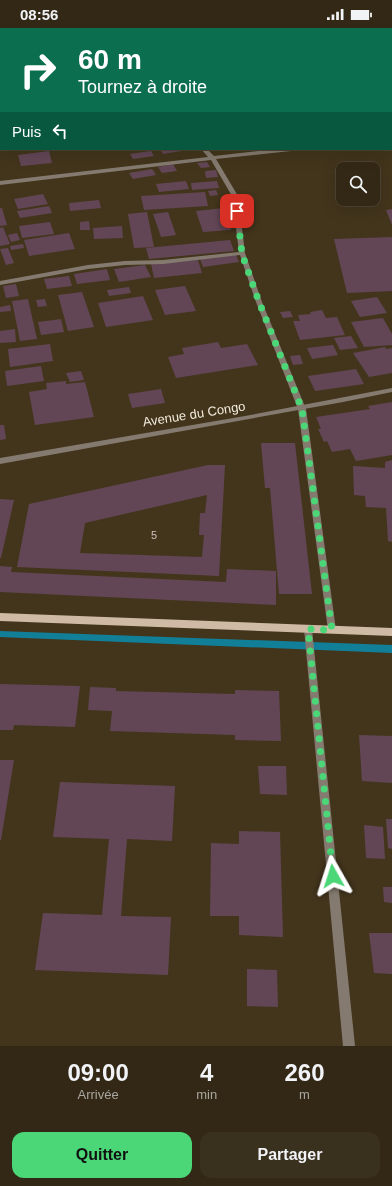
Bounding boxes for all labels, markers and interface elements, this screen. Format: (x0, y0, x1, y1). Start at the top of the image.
text: 08:56 (20, 6, 58, 23)
icon: right (12, 44, 64, 96)
text: 60 m (78, 44, 142, 75)
text: Tournez à droite (78, 77, 207, 97)
icon: left (49, 120, 71, 142)
text: Puis (12, 123, 41, 140)
map controls (336, 162, 380, 206)
button: search (336, 162, 380, 206)
pin (220, 194, 254, 228)
icon: arrive (226, 200, 248, 222)
street label: Avenue du Congo (142, 398, 246, 430)
house number: 5 (151, 529, 157, 541)
position arrow (312, 855, 354, 897)
text: 09:00 (67, 1059, 129, 1086)
text: 4 (200, 1059, 213, 1086)
text: 260 (285, 1059, 325, 1086)
text: Arrivée (77, 1087, 119, 1102)
text: min (196, 1087, 217, 1102)
text: m (299, 1087, 310, 1102)
button: Quitter (12, 1132, 192, 1178)
button: Partager (200, 1132, 380, 1178)

